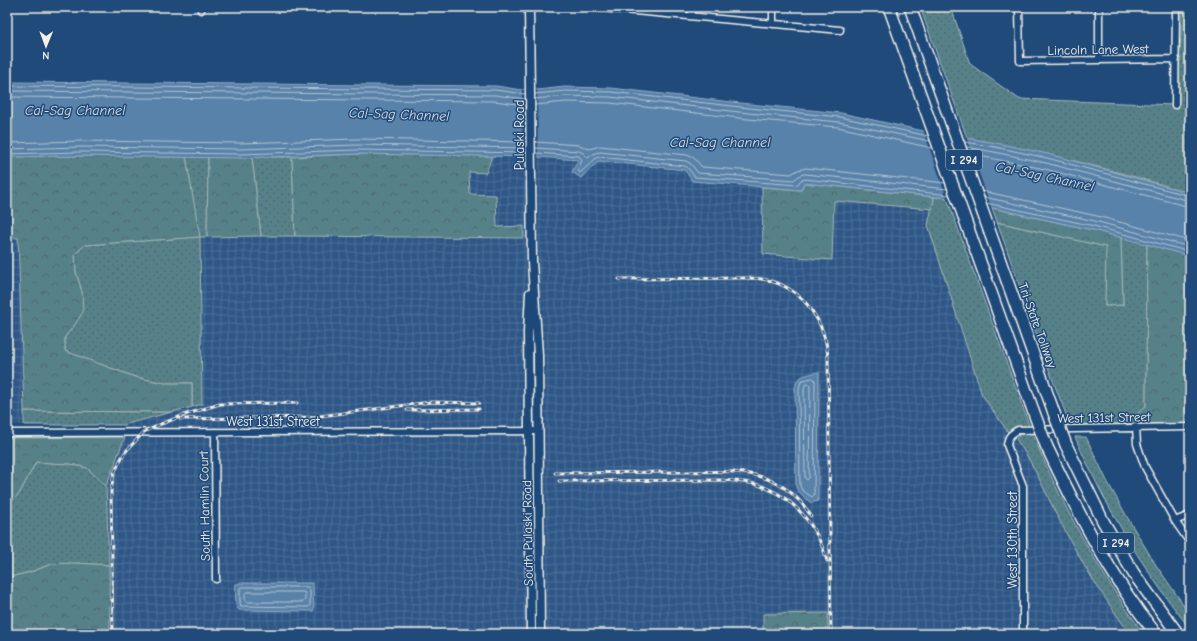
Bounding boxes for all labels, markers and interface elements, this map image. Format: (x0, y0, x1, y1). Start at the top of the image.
north arrow (26, 26, 66, 66)
street label: Lincoln Lane West (1047, 41, 1150, 58)
text: N (42, 49, 50, 62)
street label: Pulaski Road (512, 100, 527, 170)
water label: Cal-Sag Channel (25, 102, 126, 119)
water label: Cal-Sag Channel (348, 104, 450, 125)
water label: Cal-Sag Channel (670, 134, 771, 151)
road number: I 294 (946, 150, 982, 170)
water label: Cal-Sag Channel (994, 158, 1097, 195)
street label: Tri-State Tollway (1015, 280, 1060, 370)
street label: West 131st Street (1057, 409, 1152, 426)
street label: West 131st Street (226, 414, 321, 429)
street label: South Hamlin Court (196, 449, 213, 561)
street label: South Pulaski Road (519, 480, 536, 586)
street label: West 130th Street (1005, 490, 1020, 589)
road number: I 294 (1098, 533, 1134, 553)

